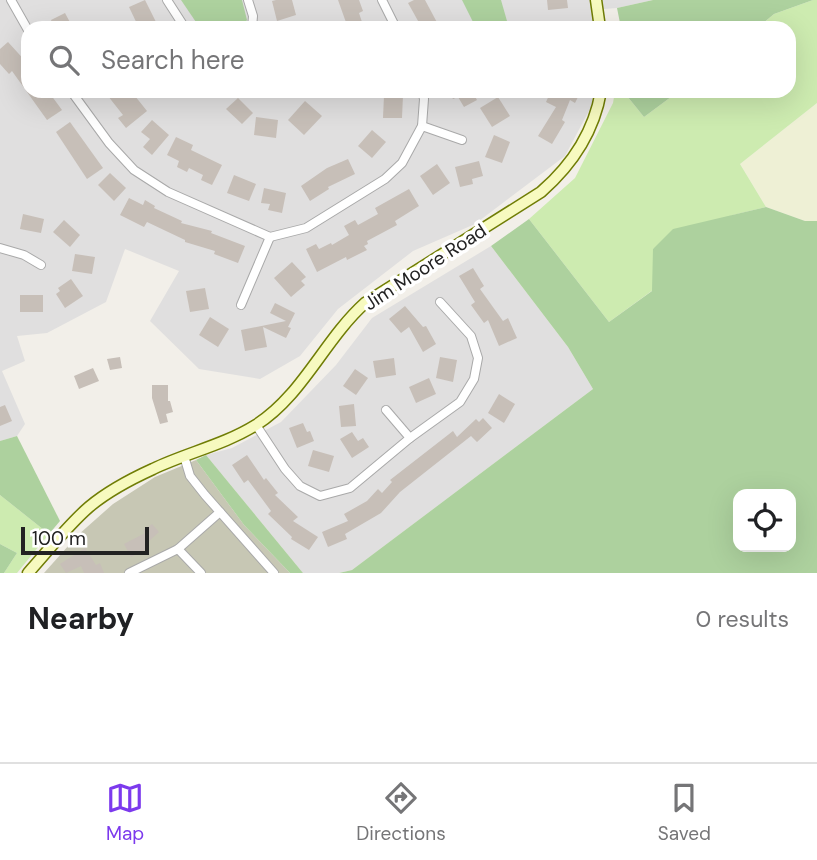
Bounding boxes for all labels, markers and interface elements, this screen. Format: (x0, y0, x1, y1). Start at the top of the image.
search box (21, 21, 796, 98)
icon: search (45, 41, 83, 79)
text: Search here (101, 43, 244, 77)
street label: Jim Moore Road (359, 218, 491, 316)
map controls (733, 489, 796, 552)
button: locate (733, 489, 796, 552)
scale bar (21, 524, 149, 556)
text: 100 m (32, 526, 86, 551)
text: Nearby (28, 599, 134, 638)
text: 0 results (696, 604, 789, 634)
tab: Map (106, 779, 144, 846)
tab: Directions (356, 779, 446, 846)
tab: Saved (658, 779, 711, 846)

